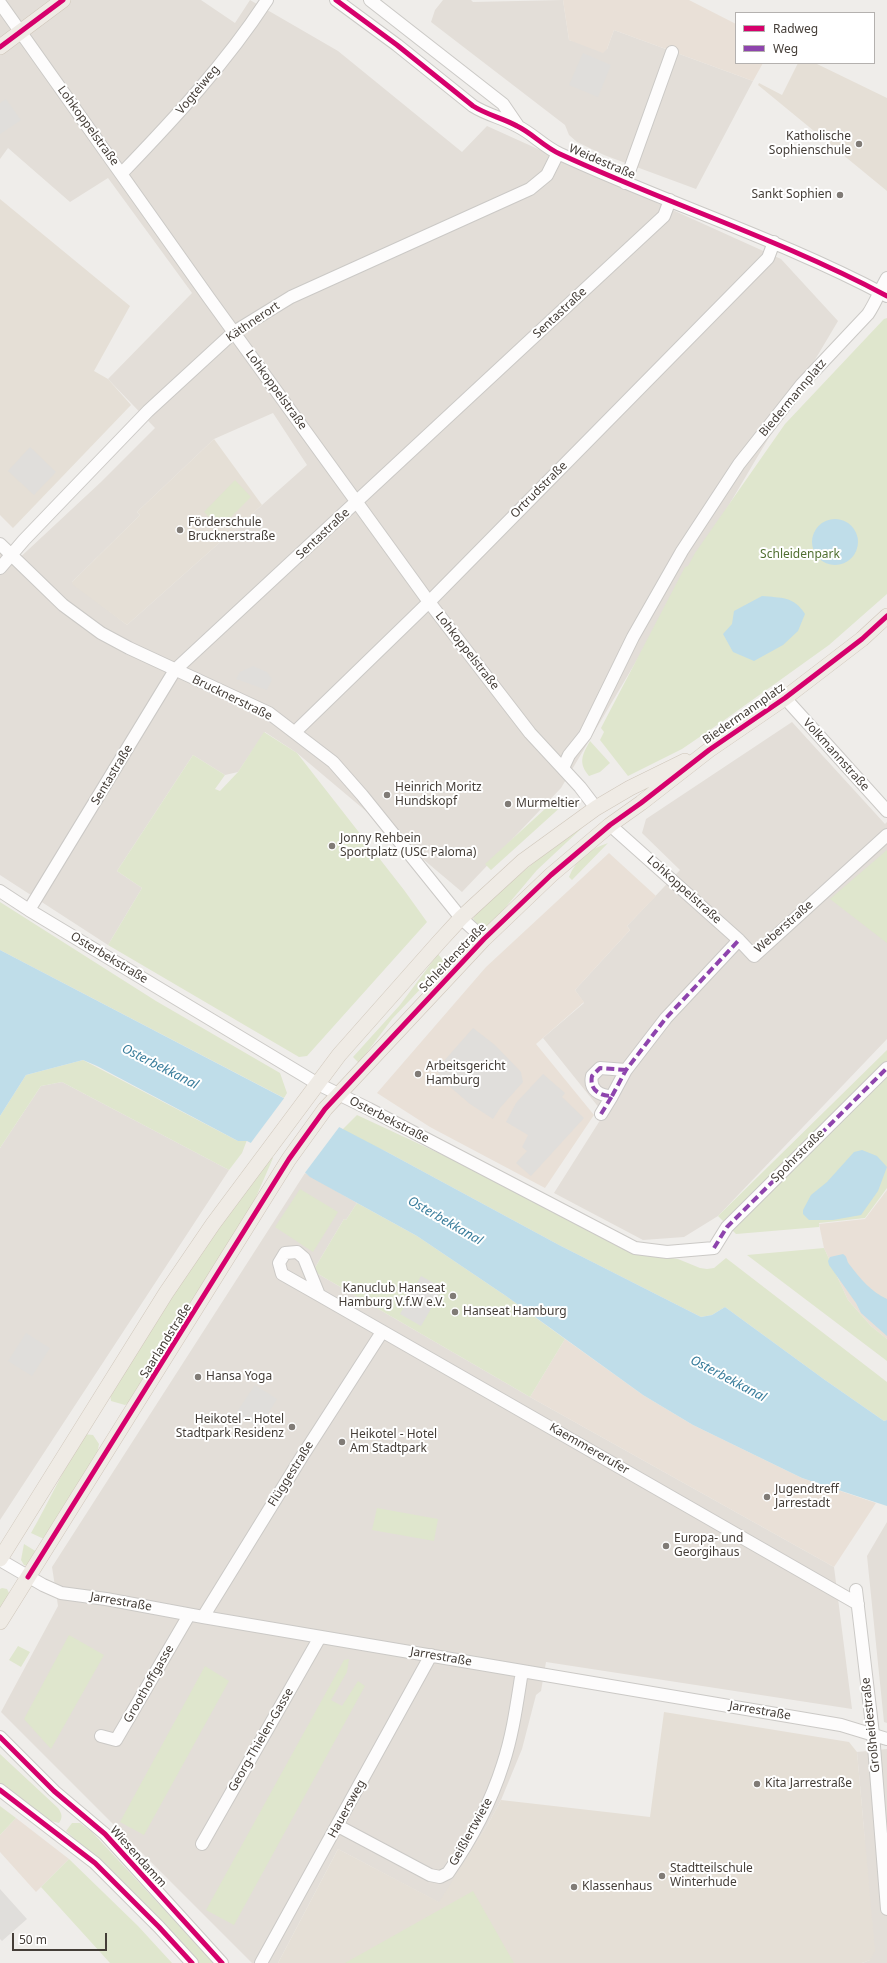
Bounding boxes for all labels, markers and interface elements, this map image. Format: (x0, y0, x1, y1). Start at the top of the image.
legend (735, 12, 875, 64)
text: Radweg (773, 20, 818, 37)
text: Weg (773, 40, 798, 57)
street label: Vogteiweg (173, 63, 223, 117)
street label: Lohkoppelstraße (54, 83, 122, 169)
place label: Katholische Sophienschule (769, 130, 851, 158)
marker: Katholische Sophienschule (854, 139, 864, 149)
street label: Weidestraße (567, 142, 637, 182)
place label: Sankt Sophien (751, 188, 832, 202)
marker: Sankt Sophien (835, 190, 845, 200)
street label: Sentastraße (530, 285, 590, 341)
street label: Käthnerort (224, 299, 282, 345)
street label: Lohkoppelstraße (242, 347, 310, 433)
street label: Biedermannplatz (756, 356, 830, 440)
street label: Ortrudstraße (508, 459, 570, 521)
street label: Sentastraße (293, 506, 353, 562)
place label: Förderschule Brucknerstraße (188, 516, 275, 544)
marker: Förderschule Brucknerstraße (175, 525, 185, 535)
park label: Schleidenpark (760, 548, 840, 562)
street label: Lohkoppelstraße (432, 609, 502, 693)
street label: Brucknerstraße (190, 672, 274, 724)
street label: Biedermannplatz (700, 680, 788, 748)
street label: Volkmannstraße (800, 716, 872, 794)
street label: Sentastraße (88, 742, 136, 808)
place label: Heinrich Moritz Hundskopf (395, 781, 482, 809)
marker: Heinrich Moritz Hundskopf (382, 790, 392, 800)
place label: Murmeltier (516, 797, 579, 811)
marker: Murmeltier (503, 799, 513, 809)
place label: Jonny Rehbein Sportplatz (USC Paloma) (340, 832, 476, 860)
marker: Jonny Rehbein Sportplatz (USC Paloma) (327, 841, 337, 851)
street label: Lohkoppelstraße (644, 853, 724, 927)
street label: Weberstraße (752, 898, 816, 956)
street label: Schleidenstraße (417, 921, 489, 995)
street label: Osterbekstraße (68, 929, 150, 987)
water label: Osterbekkanal (119, 1041, 201, 1093)
place label: Arbeitsgericht Hamburg (426, 1060, 506, 1088)
marker: Arbeitsgericht Hamburg (413, 1069, 423, 1079)
street label: Osterbekstraße (347, 1094, 431, 1146)
street label: Spohrstraße (768, 1126, 828, 1186)
water label: Osterbekkanal (405, 1193, 485, 1249)
place label: Kanuclub Hanseat Hamburg V.f.W e.V. (338, 1282, 445, 1310)
marker: Kanuclub Hanseat Hamburg V.f.W e.V. (448, 1291, 458, 1301)
street label: Saarlandstraße (137, 1301, 195, 1381)
place label: Hanseat Hamburg (463, 1305, 567, 1319)
marker: Hanseat Hamburg (450, 1307, 460, 1317)
water label: Osterbekkanal (687, 1353, 769, 1405)
place label: Hansa Yoga (206, 1370, 272, 1384)
marker: Hansa Yoga (193, 1372, 203, 1382)
place label: Heikotel – Hotel Stadtpark Residenz (176, 1413, 284, 1441)
street label: Kaemmererufer (546, 1420, 632, 1478)
marker: Heikotel – Hotel Stadtpark Residenz (287, 1422, 297, 1432)
place label: Heikotel - Hotel Am Stadtpark (350, 1428, 437, 1456)
marker: Heikotel - Hotel Am Stadtpark (337, 1437, 347, 1447)
street label: Flüggestraße (265, 1439, 317, 1509)
place label: Jugendtreff Jarrestadt (775, 1483, 839, 1511)
marker: Jugendtreff Jarrestadt (762, 1492, 772, 1502)
place label: Europa- und Georgihaus (674, 1532, 743, 1560)
marker: Europa- und Georgihaus (661, 1541, 671, 1551)
street label: Jarrestraße (89, 1589, 153, 1615)
street label: Groothoffgasse (121, 1642, 177, 1726)
street label: Jarrestraße (409, 1644, 473, 1670)
street label: Großheidestraße (859, 1677, 883, 1773)
street label: Georg-Thielen-Gasse (225, 1686, 297, 1794)
street label: Jarrestraße (728, 1698, 792, 1724)
street label: Hauersweg (325, 1777, 369, 1841)
place label: Kita Jarrestraße (765, 1777, 852, 1791)
marker: Kita Jarrestraße (752, 1779, 762, 1789)
street label: Geißlertwiete (446, 1795, 496, 1869)
street label: Wiesendamm (107, 1823, 169, 1891)
place label: Stadtteilschule Winterhude (670, 1862, 753, 1890)
marker: Stadtteilschule Winterhude (657, 1871, 667, 1881)
place label: Klassenhaus (582, 1880, 652, 1894)
marker: Klassenhaus (569, 1882, 579, 1892)
scale bar (14, 1925, 109, 1951)
text: 50 m (19, 1931, 47, 1948)

